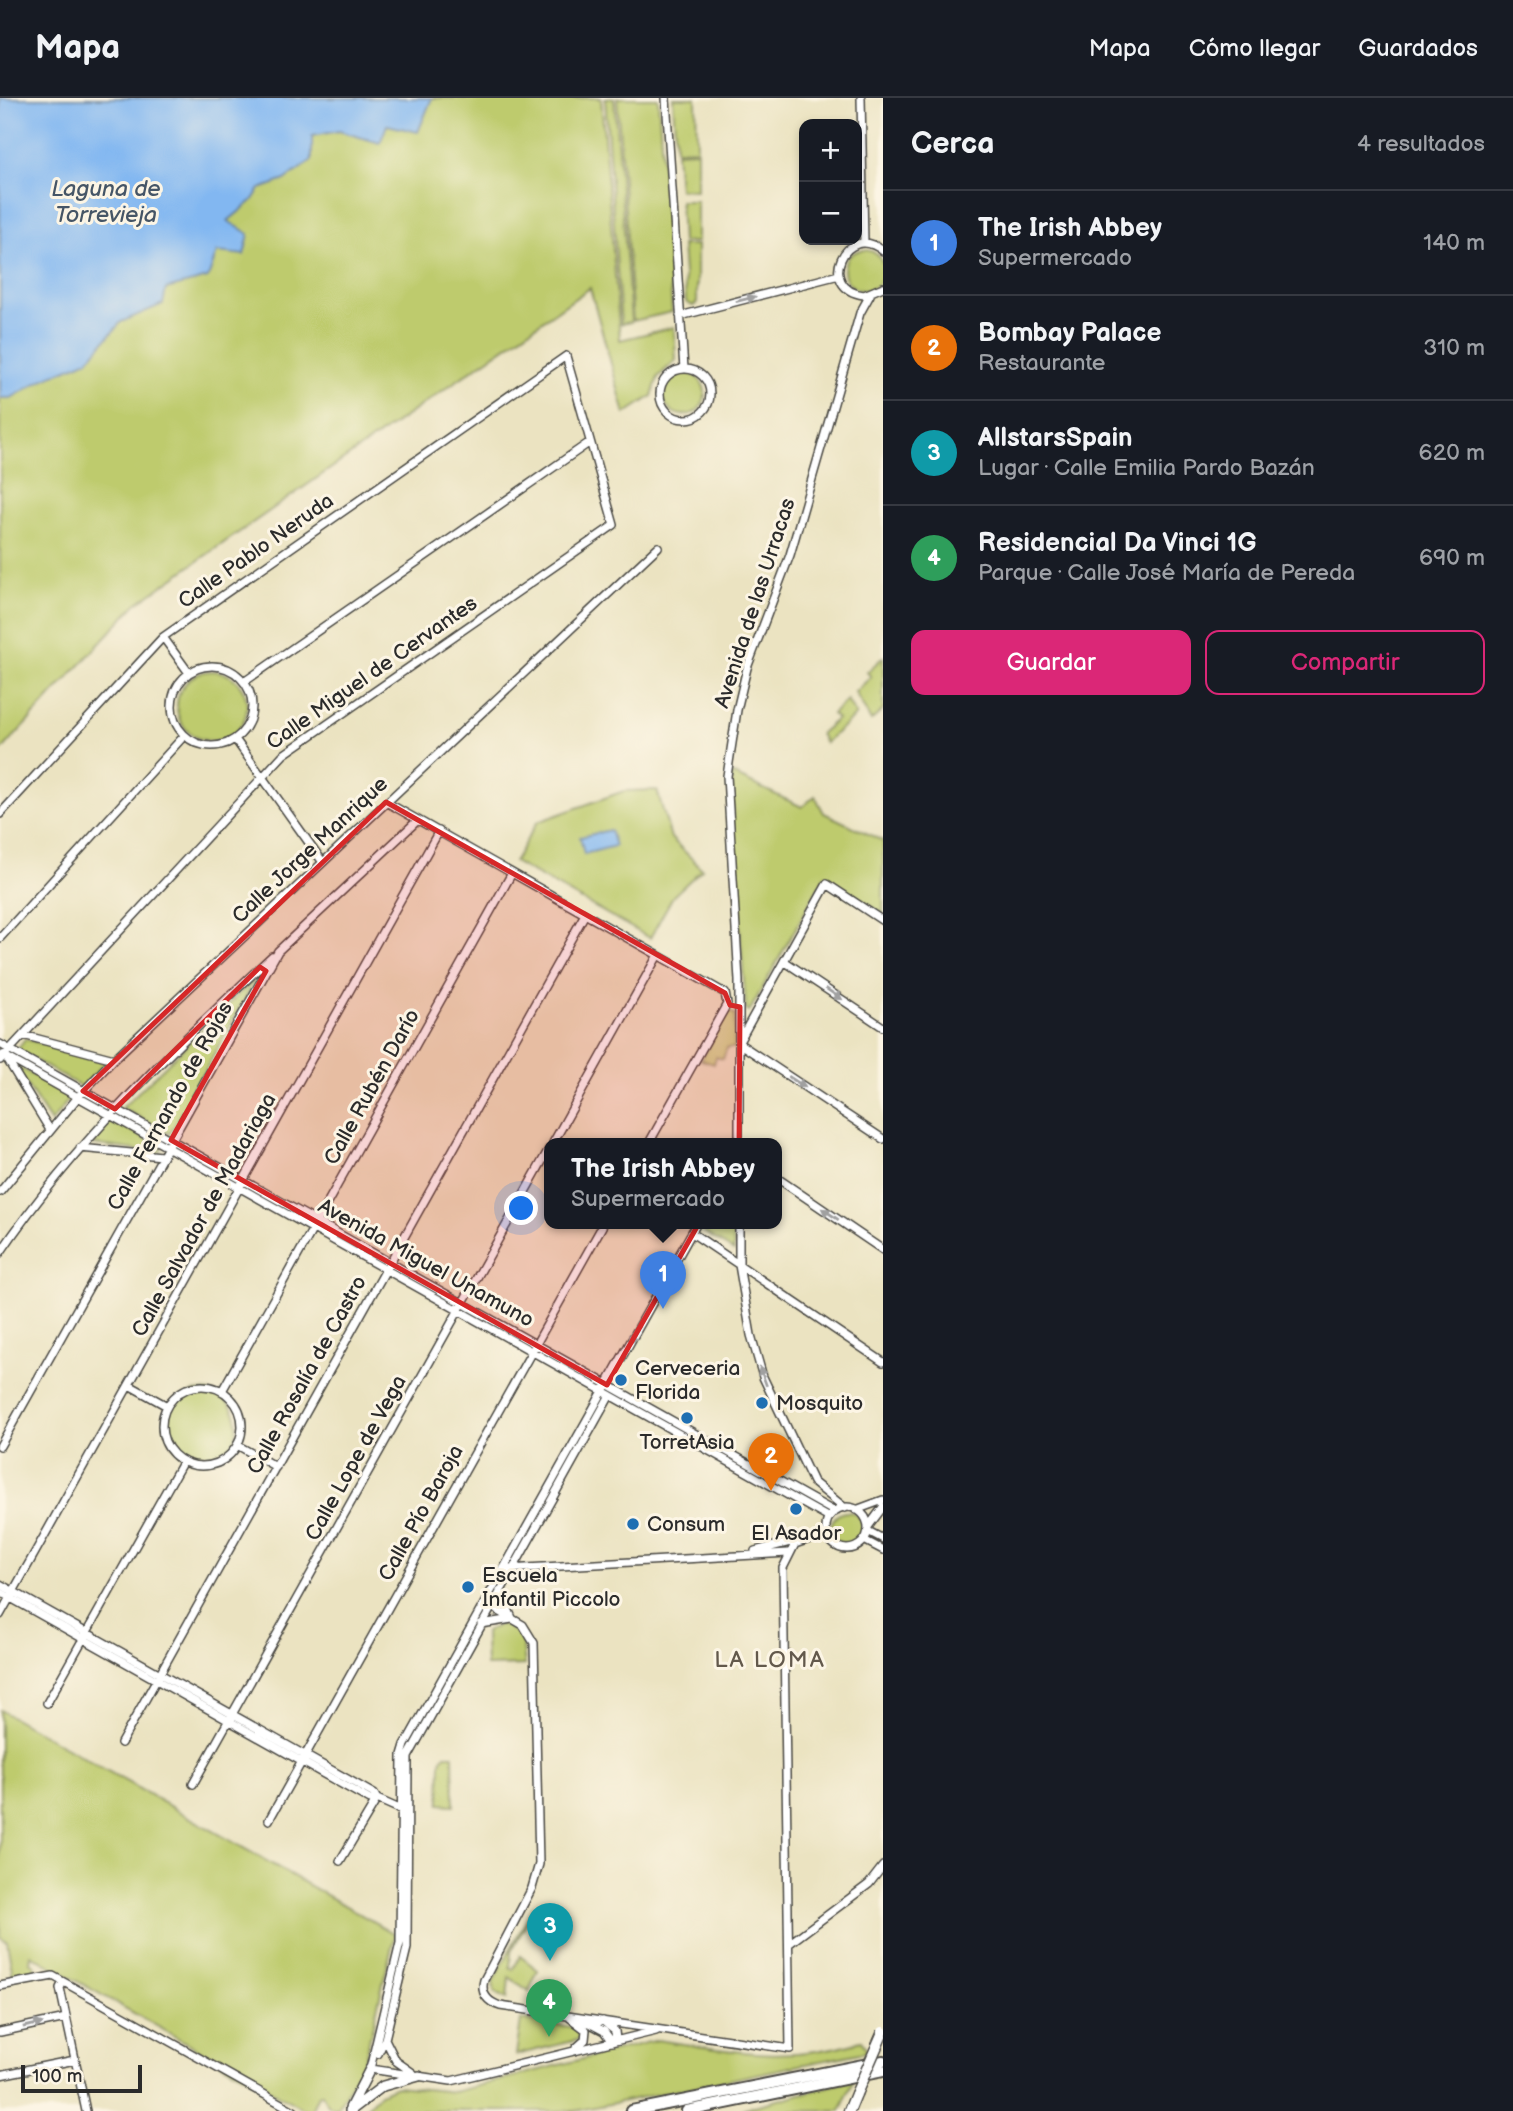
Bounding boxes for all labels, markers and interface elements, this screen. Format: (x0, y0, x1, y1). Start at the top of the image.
text: Mapa (35, 28, 120, 68)
text: Mapa (1089, 34, 1151, 63)
text: Cómo llegar (1189, 34, 1320, 63)
text: Guardados (1358, 34, 1478, 63)
map controls (799, 119, 862, 245)
button: + (799, 119, 862, 182)
text: Cerca (911, 126, 994, 162)
text: 4 resultados (1357, 130, 1485, 158)
water label: Laguna de Torrevieja (51, 175, 161, 229)
button: − (799, 182, 862, 245)
text: The Irish Abbey (978, 213, 1162, 244)
text: 1 (929, 229, 939, 257)
text: 140 m (1423, 229, 1485, 257)
text: Supermercado (978, 244, 1132, 272)
one-way arrow (735, 293, 757, 304)
text: Bombay Palace (978, 318, 1161, 349)
text: 2 (927, 334, 941, 362)
text: 310 m (1423, 334, 1485, 362)
text: Restaurante (978, 349, 1105, 377)
text: AllstarsSpain (978, 423, 1133, 454)
text: 3 (927, 439, 941, 467)
text: 620 m (1419, 439, 1485, 467)
text: Lugar · Calle Emilia Pardo Bazán (978, 454, 1315, 482)
street label: Calle Pablo Neruda (174, 488, 338, 614)
street label: Avenida de las Urracas (709, 495, 801, 711)
text: Residencial Da Vinci 1G (978, 528, 1257, 559)
text: 4 (927, 544, 941, 572)
text: 690 m (1419, 544, 1485, 572)
text: Parque · Calle José María de Pereda (978, 559, 1355, 587)
street label: Calle Miguel de Cervantes (262, 591, 482, 755)
button: Guardar (911, 630, 1191, 695)
button: Compartir (1205, 630, 1485, 695)
street label: Calle Jorge Manrique (227, 771, 393, 929)
one-way arrow (824, 987, 843, 1000)
street label: Calle Fernando de Rojas (102, 997, 238, 1215)
street label: Calle Rubén Darío (319, 1005, 425, 1169)
one-way arrow (787, 1075, 807, 1088)
street label: Calle Salvador de Madariaga (127, 1089, 281, 1341)
popup (544, 1138, 782, 1229)
text: The Irish Abbey (571, 1154, 755, 1185)
text: Supermercado (571, 1185, 725, 1213)
your location (504, 1191, 538, 1225)
street label: Avenida Miguel Unamuno (314, 1193, 538, 1333)
one-way arrow (821, 1207, 839, 1221)
pin: 1 (640, 1251, 686, 1309)
street label: Calle Rosalía de Castro (242, 1271, 372, 1479)
one-way arrow (628, 1326, 640, 1345)
place label: Cerveceria Florida (635, 1356, 740, 1405)
one-way arrow (757, 1365, 768, 1386)
street label: Calle Lope de Vega (300, 1371, 412, 1545)
marker: Cerveceria Florida (613, 1372, 629, 1388)
place label: Mosquito (776, 1391, 863, 1416)
marker: Mosquito (754, 1395, 770, 1411)
marker: TorretAsia (679, 1410, 695, 1426)
place label: TorretAsia (639, 1430, 735, 1455)
pin: 2 (748, 1433, 794, 1491)
street label: Calle Pío Baroja (373, 1441, 469, 1585)
marker: El Asador (788, 1501, 804, 1517)
place label: Consum (647, 1512, 725, 1537)
marker: Consum (625, 1516, 641, 1532)
place label: El Asador (751, 1521, 841, 1546)
place label: Escuela Infantil Piccolo (482, 1563, 621, 1612)
marker: Escuela Infantil Piccolo (460, 1579, 476, 1595)
district label: LA LOMA (714, 1646, 826, 1674)
pin: 3 (527, 1903, 573, 1961)
pin: 4 (526, 1979, 572, 2037)
one-way arrow (22, 2019, 44, 2030)
scale bar (21, 2062, 142, 2094)
text: 100 m (32, 2065, 83, 2088)

